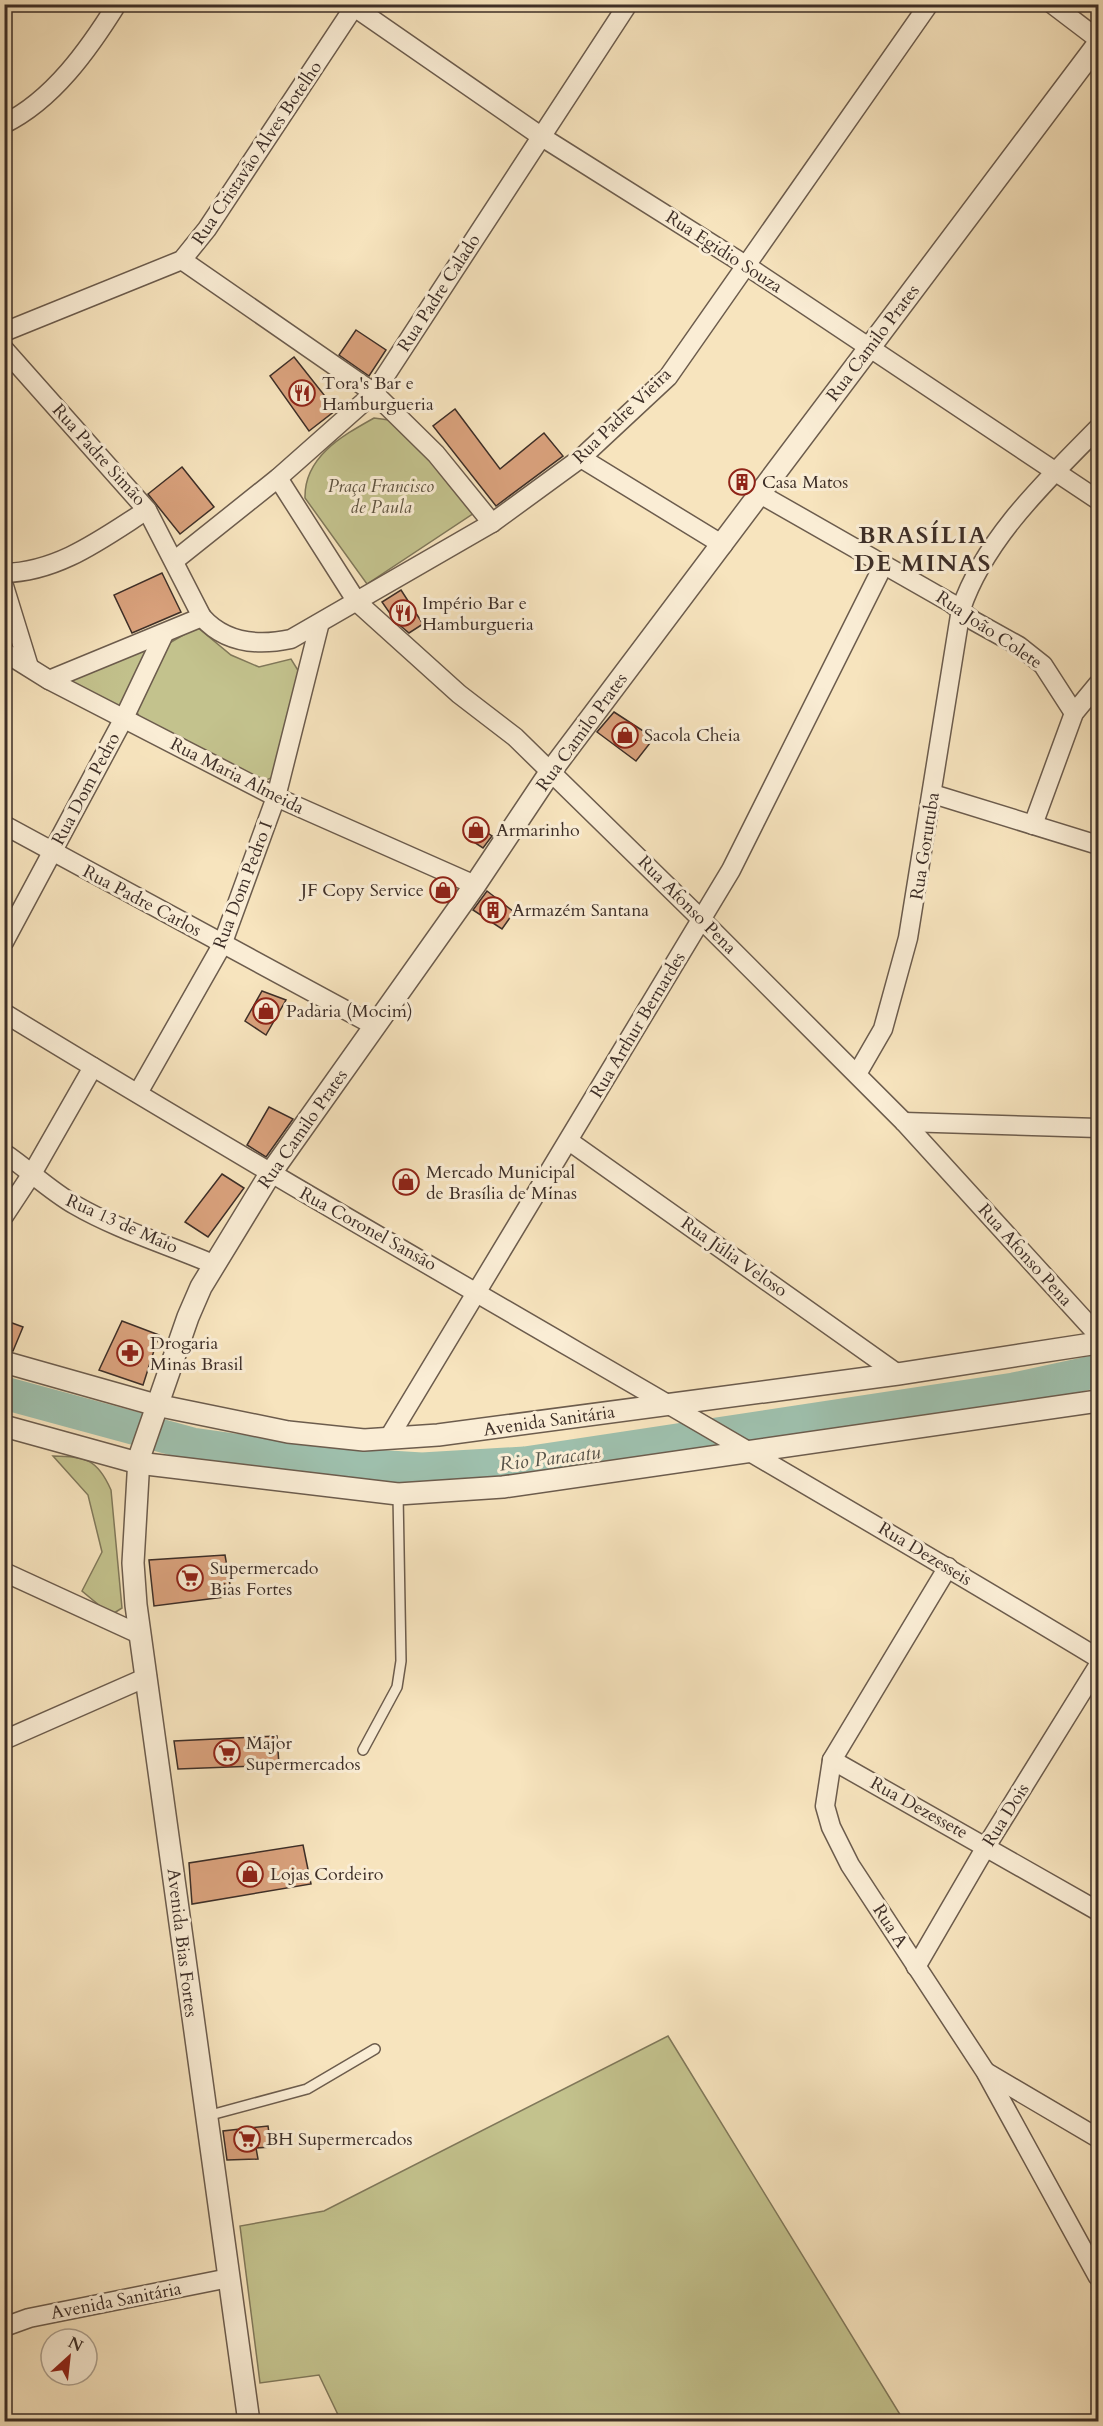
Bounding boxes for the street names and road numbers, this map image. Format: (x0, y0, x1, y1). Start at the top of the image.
street label: Rua Cristavão Alves Botelho (186, 56, 328, 250)
street label: Rua Egidio Souza (661, 205, 788, 299)
street label: Rua Padre Calado (392, 229, 487, 357)
street label: Rua Camilo Prates (821, 279, 925, 407)
street label: Rua Padre Vieira (567, 362, 677, 470)
street label: Rua Padre Simão (46, 399, 152, 512)
street label: Rua João Colete (931, 585, 1047, 675)
street label: Rua Camilo Prates (531, 668, 633, 796)
street label: Rua Dom Pedro (46, 728, 126, 850)
street label: Rua Maria Almeida (166, 731, 308, 821)
street label: Rua Gorutuba (904, 790, 946, 901)
street label: Rua Dom Pedro I (207, 817, 279, 953)
street label: Rua Afonso Pena (632, 850, 742, 960)
street label: Rua Padre Carlos (78, 859, 206, 943)
street label: Rua Arthur Bernardes (584, 947, 692, 1103)
street label: Rua Camilo Prates (252, 1064, 354, 1194)
street label: Rua Coronel Sansão (295, 1181, 441, 1277)
street label: Rua 13 de Maio (62, 1188, 182, 1260)
street label: Rua Afonso Pena (972, 1198, 1078, 1312)
street label: Rua Júlia Veloso (676, 1211, 792, 1303)
street label: Avenida Sanitária (482, 1399, 617, 1443)
street label: Rua Dezesseis (873, 1516, 977, 1592)
street label: Rua Dezessete (866, 1771, 972, 1845)
street label: Rua Dois (977, 1779, 1035, 1851)
street label: Avenida Bias Fortes (160, 1867, 204, 2019)
street label: Rua A (867, 1899, 914, 1953)
street label: Avenida Sanitária (49, 2276, 184, 2326)

